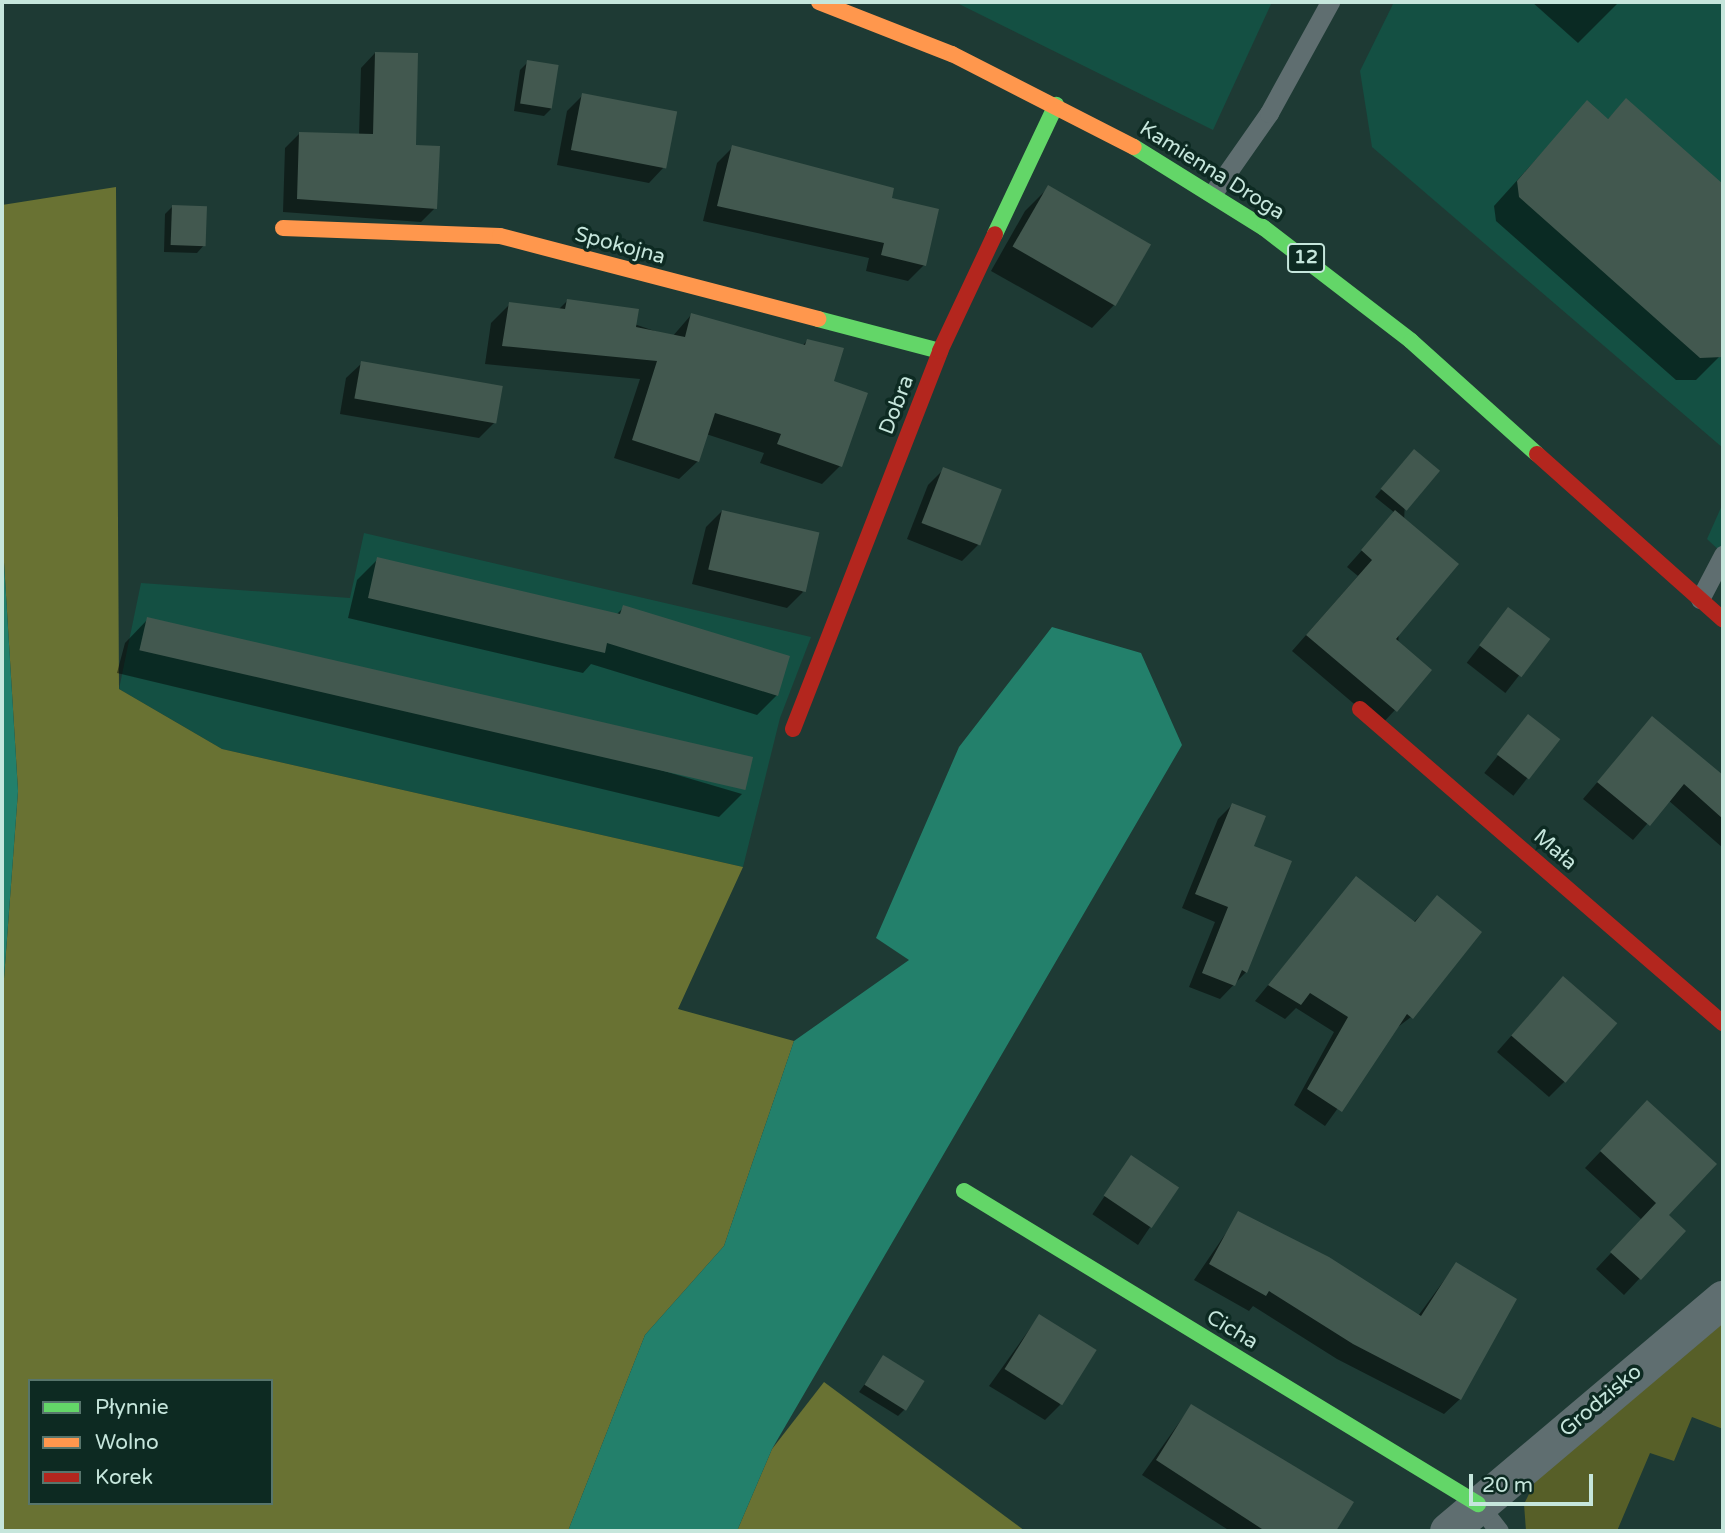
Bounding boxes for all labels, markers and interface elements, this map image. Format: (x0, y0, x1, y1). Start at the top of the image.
street label: Kamienna Droga (1135, 116, 1289, 226)
street label: Spokojna (572, 222, 668, 270)
road number: 12 (1287, 242, 1325, 274)
street label: Dobra (874, 372, 920, 438)
street label: Mała (1528, 824, 1582, 876)
street label: Cicha (1202, 1305, 1262, 1355)
street label: Grodzisko (1555, 1359, 1647, 1443)
legend (28, 1379, 273, 1505)
text: Płynnie (95, 1395, 169, 1420)
text: Wolno (95, 1430, 159, 1455)
scale bar (1473, 1460, 1597, 1504)
text: Korek (95, 1465, 153, 1490)
text: 20 m (1482, 1473, 1533, 1498)

